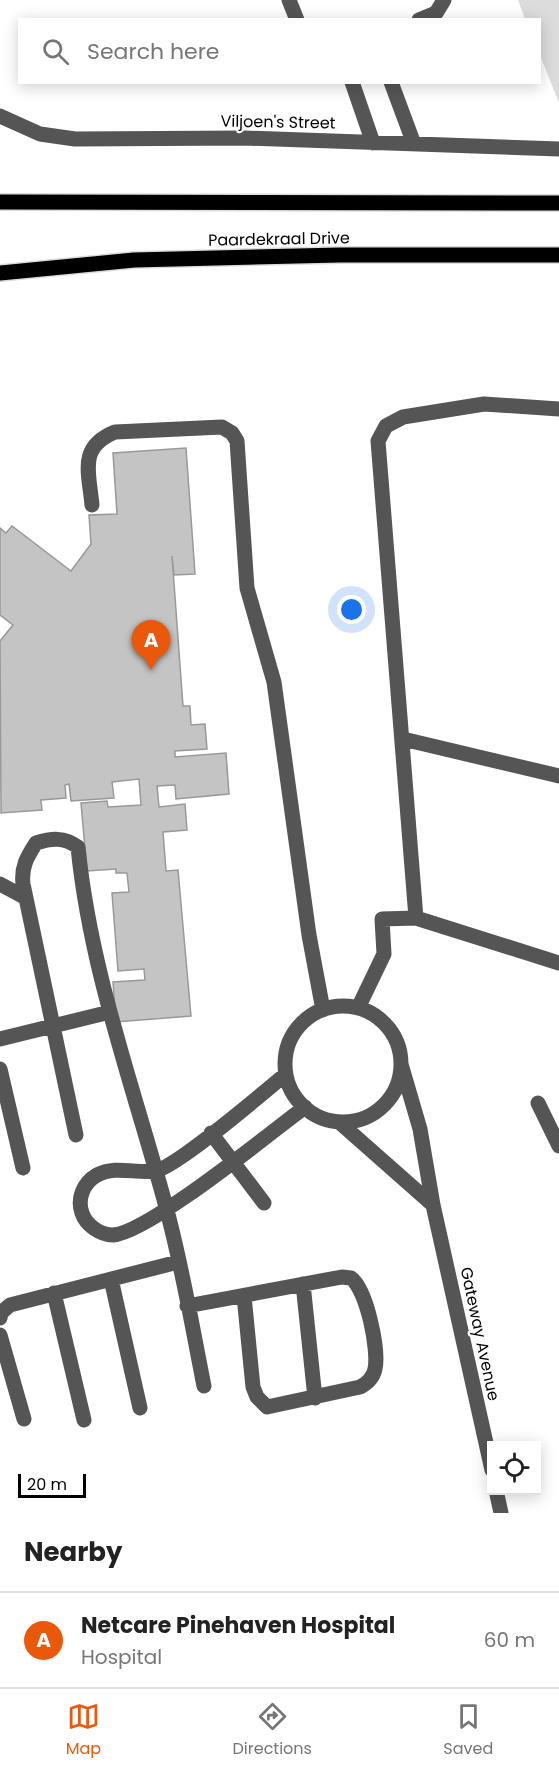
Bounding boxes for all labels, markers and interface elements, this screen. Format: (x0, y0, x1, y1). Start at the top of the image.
search box (18, 18, 541, 84)
icon: search (39, 35, 72, 68)
text: Search here (87, 36, 220, 67)
street label: Viljoen's Street (220, 109, 336, 135)
street label: Paardekraal Drive (208, 226, 350, 252)
your location (337, 595, 366, 624)
pin: A (132, 620, 170, 670)
street label: Gateway Avenue (455, 1265, 505, 1403)
map controls (487, 1441, 541, 1495)
button: locate (487, 1441, 541, 1495)
scale bar (18, 1471, 86, 1498)
text: 20 m (27, 1473, 67, 1496)
text: Nearby (24, 1534, 122, 1570)
text: Netcare Pinehaven Hospital (81, 1610, 395, 1641)
text: A (36, 1626, 51, 1654)
text: 60 m (484, 1626, 535, 1654)
text: Hospital (81, 1643, 162, 1671)
tab: Map (66, 1700, 101, 1761)
tab: Directions (233, 1700, 312, 1761)
tab: Saved (443, 1700, 493, 1761)

